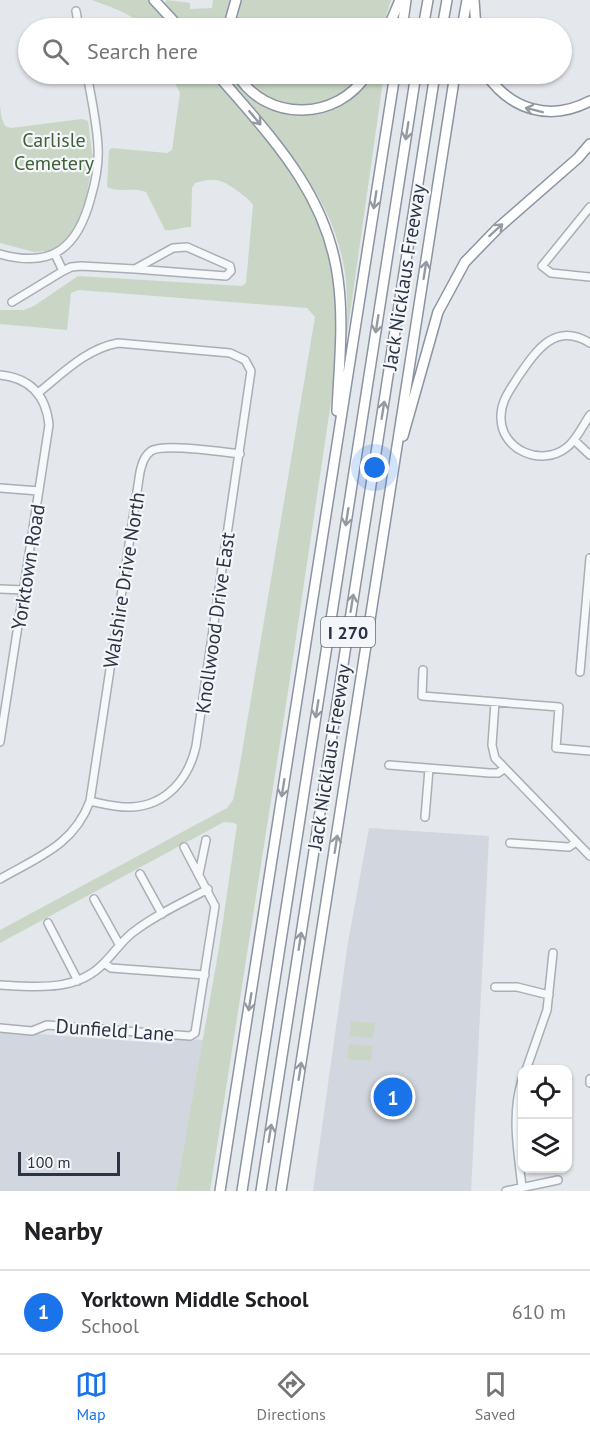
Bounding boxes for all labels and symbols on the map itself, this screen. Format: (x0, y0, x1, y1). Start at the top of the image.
one-way arrow (525, 103, 544, 115)
one-way arrow (248, 110, 261, 126)
one-way arrow (402, 121, 413, 141)
park label: Carlisle Cemetery (14, 127, 95, 176)
street label: Jack Nicklaus Freeway (376, 182, 432, 373)
one-way arrow (370, 189, 381, 209)
one-way arrow (488, 223, 503, 237)
one-way arrow (419, 260, 430, 280)
one-way arrow (372, 314, 383, 333)
one-way arrow (377, 401, 388, 420)
your location (360, 453, 389, 482)
street label: Walshire Drive North (97, 490, 151, 670)
street label: Yorktown Road (5, 502, 51, 632)
one-way arrow (341, 506, 352, 526)
street label: Knollwood Drive East (189, 530, 241, 715)
one-way arrow (347, 593, 358, 613)
road number: I 270 (321, 617, 375, 647)
street label: Jack Nicklaus Freeway (301, 662, 357, 853)
one-way arrow (311, 699, 322, 719)
one-way arrow (278, 778, 289, 798)
one-way arrow (330, 835, 341, 855)
one-way arrow (295, 931, 306, 951)
one-way arrow (245, 992, 256, 1011)
street label: Dunfield Lane (55, 1013, 175, 1047)
one-way arrow (295, 1062, 306, 1081)
pin: 1 (374, 1074, 412, 1120)
one-way arrow (265, 1124, 276, 1144)
scale bar (18, 1149, 120, 1176)

